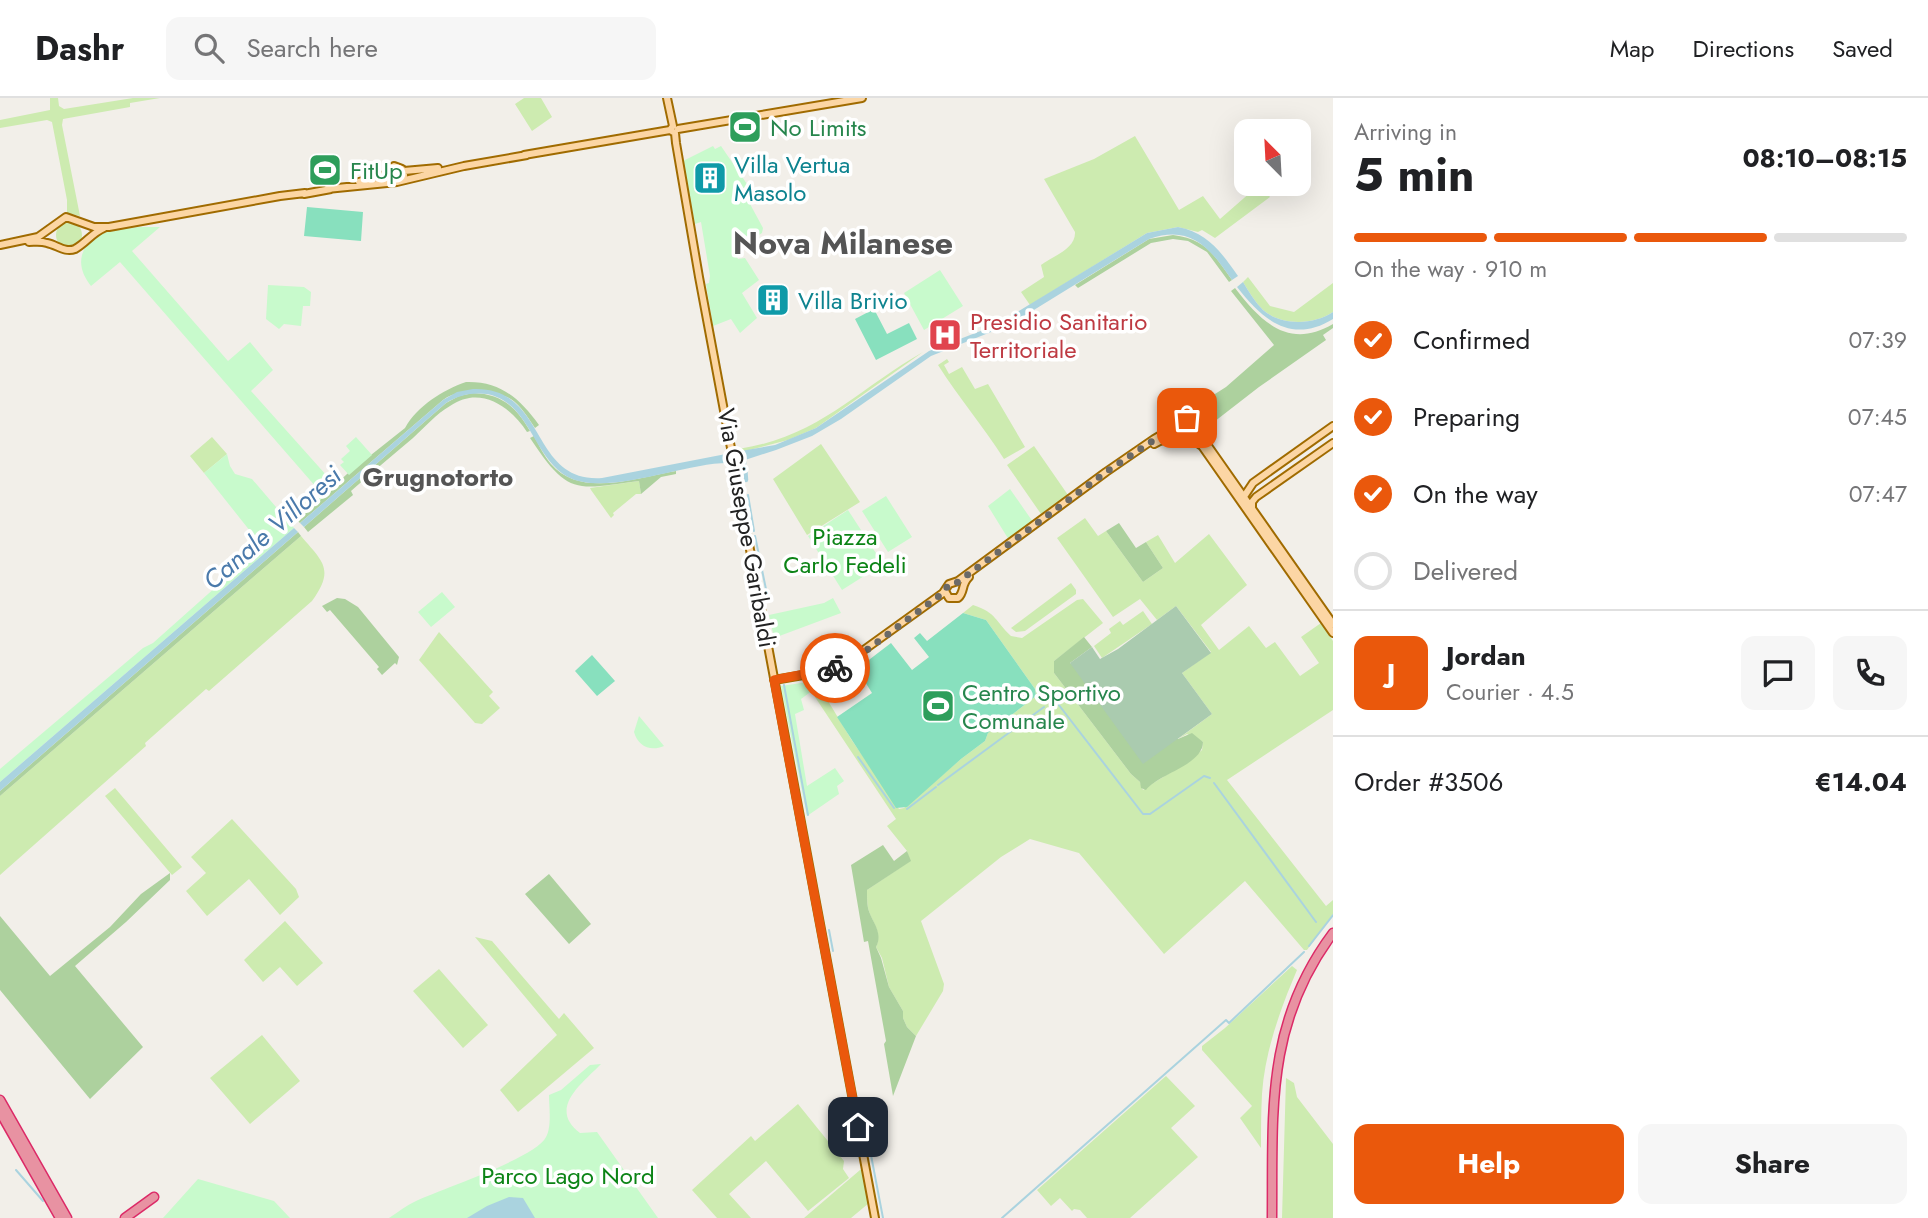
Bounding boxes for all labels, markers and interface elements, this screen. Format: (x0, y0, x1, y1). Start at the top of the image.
search box (166, 17, 656, 80)
text: Dashr (35, 25, 124, 72)
icon: search (190, 29, 228, 67)
text: Search here (246, 29, 378, 67)
text: Map (1610, 31, 1655, 66)
text: Directions (1693, 31, 1794, 66)
text: Saved (1832, 31, 1893, 66)
sports icon: No Limits (726, 108, 764, 146)
place label: No Limits (770, 110, 866, 145)
text: Arriving in (1354, 115, 1457, 149)
north arrow (1234, 119, 1311, 196)
map controls (1234, 119, 1311, 196)
text: 08:10–08:15 (1742, 139, 1907, 177)
text: 5 min (1354, 142, 1474, 208)
place label: Villa Vertua Masolo (734, 147, 850, 210)
sports icon: FitUp (306, 151, 344, 189)
place label: FitUp (350, 153, 403, 188)
building icon: Villa Vertua Masolo (691, 159, 729, 197)
district label: Nova Milanese (733, 220, 953, 266)
text: On the way · 910 m (1354, 252, 1547, 286)
building icon: Villa Brivio (754, 281, 792, 319)
place label: Villa Brivio (798, 283, 908, 318)
place label: Presidio Sanitario Territoriale (970, 304, 1147, 367)
hospital icon: Presidio Sanitario Territoriale (926, 316, 964, 354)
icon: check (1354, 321, 1392, 359)
text: Confirmed (1413, 321, 1530, 359)
text: 07:39 (1848, 323, 1907, 357)
pin (1157, 388, 1217, 448)
icon: check (1354, 398, 1392, 436)
text: Preparing (1413, 398, 1520, 436)
icon: bag (1168, 399, 1206, 437)
text: 07:45 (1848, 400, 1907, 434)
street label: Via Giuseppe Garibaldi (709, 406, 785, 650)
water label: Canale Villoresi (194, 457, 350, 599)
district label: Grugnotorto (363, 458, 513, 496)
icon: check (1354, 475, 1392, 513)
text: On the way (1413, 475, 1538, 513)
text: 07:47 (1849, 477, 1907, 511)
park label: Piazza Carlo Fedeli (783, 519, 907, 582)
text: Delivered (1413, 552, 1518, 590)
courier (800, 633, 870, 703)
button: chat (1741, 636, 1815, 710)
button: phone (1833, 636, 1907, 710)
text: Jordan (1446, 637, 1526, 675)
icon: bike (816, 649, 854, 687)
text: J (1387, 654, 1395, 692)
place label: Centro Sportivo Comunale (962, 675, 1121, 738)
text: Courier · 4.5 (1446, 675, 1574, 709)
sports icon: Centro Sportivo Comunale (919, 687, 957, 725)
text: Order #3506 (1354, 763, 1504, 801)
text: €14.04 (1815, 763, 1907, 801)
pin (828, 1097, 888, 1157)
icon: home (839, 1108, 877, 1146)
button: Help (1354, 1124, 1624, 1204)
button: Share (1638, 1124, 1907, 1204)
park label: Parco Lago Nord (481, 1158, 655, 1193)

